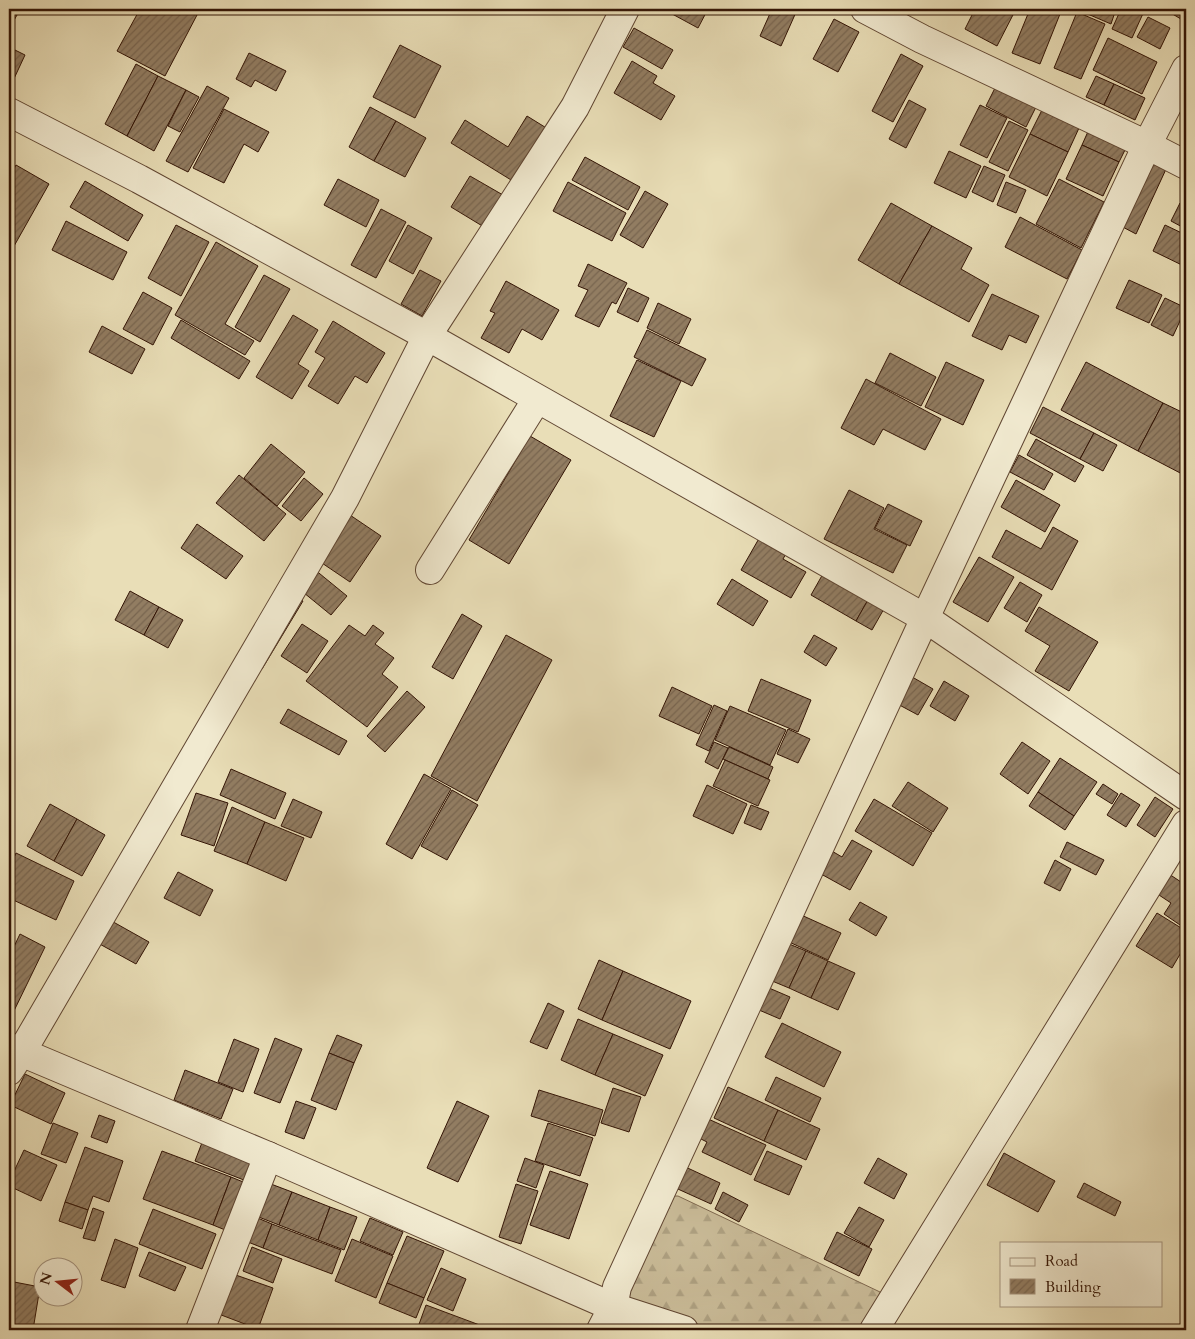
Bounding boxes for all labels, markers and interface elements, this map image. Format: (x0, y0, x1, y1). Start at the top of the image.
legend (1000, 1242, 1162, 1306)
text: Road (1045, 1251, 1078, 1271)
north arrow (32, 1256, 82, 1306)
text: N (35, 1270, 57, 1287)
text: Building (1045, 1277, 1101, 1297)

